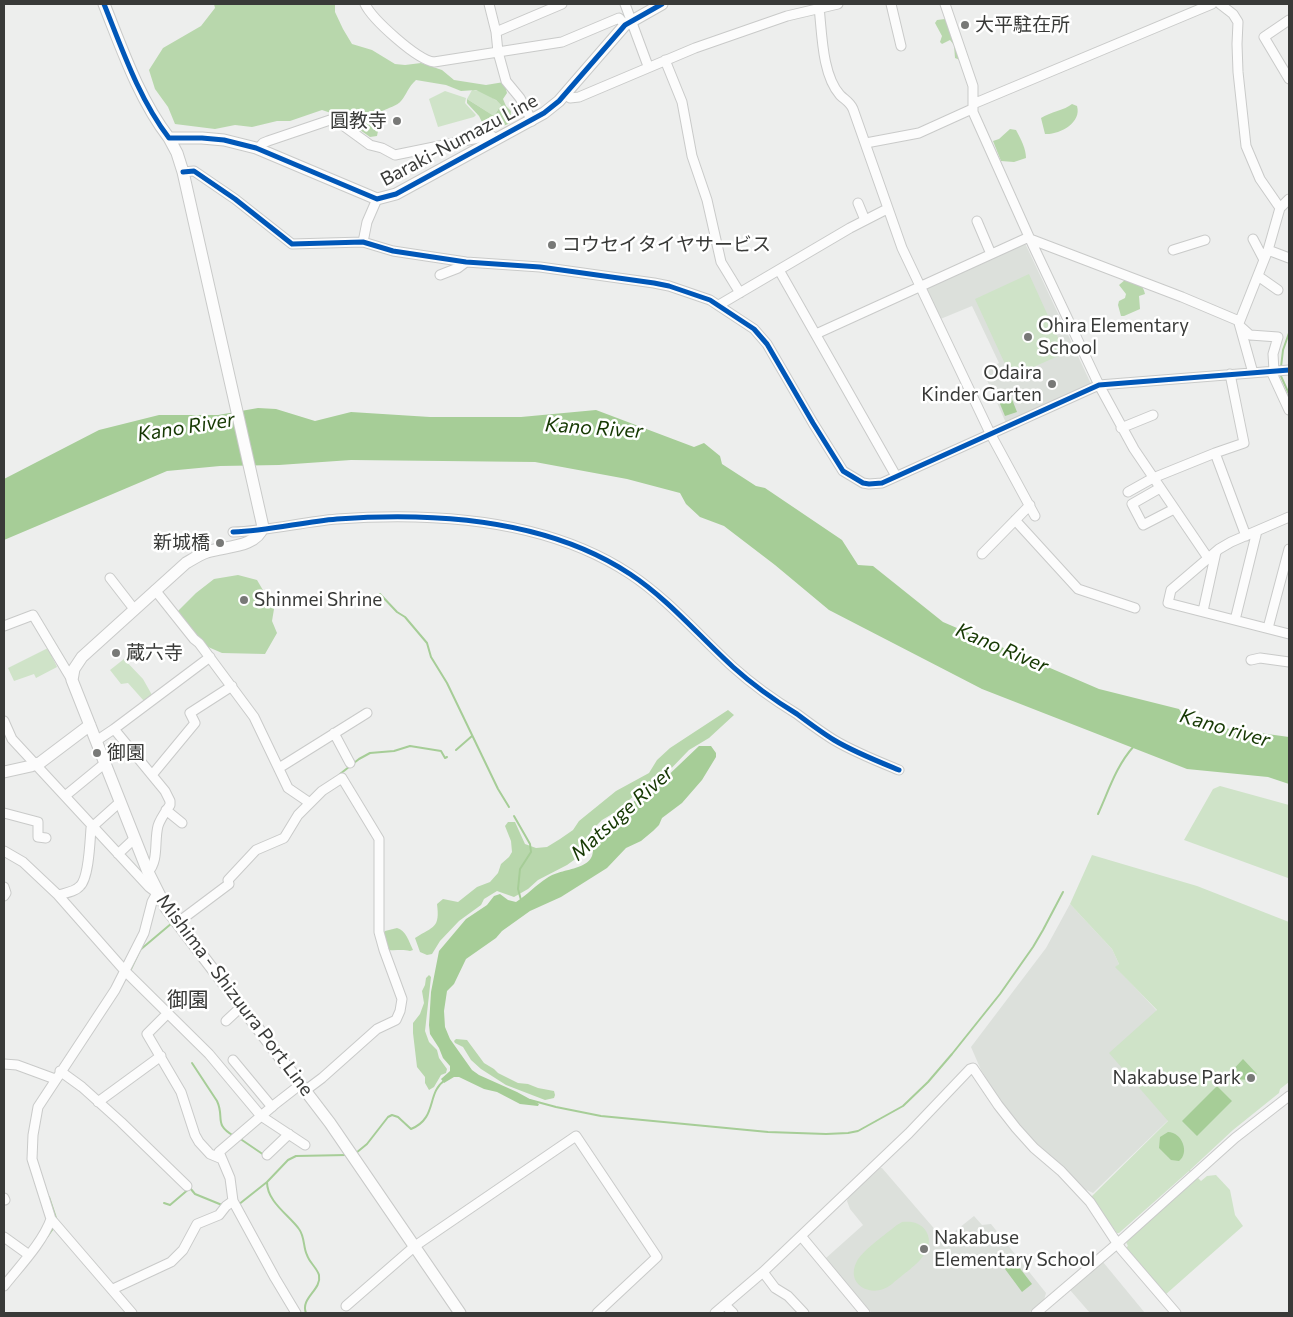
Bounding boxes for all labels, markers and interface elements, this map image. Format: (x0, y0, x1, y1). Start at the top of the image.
place label: 大平駐在所 (975, 14, 1070, 36)
marker: 大平駐在所 (959, 19, 971, 31)
street label: Baraki-Numazu Line (377, 89, 541, 191)
place label: 圓教寺 (330, 110, 387, 132)
marker: 圓教寺 (391, 115, 403, 127)
place label: コウセイタイヤサービス (562, 234, 771, 256)
marker: コウセイタイヤサービス (546, 239, 558, 251)
place label: Ohira Elementary School (1038, 315, 1189, 359)
marker: Ohira Elementary School (1022, 331, 1034, 343)
place label: Odaira Kinder Garten (921, 362, 1042, 406)
marker: Odaira Kinder Garten (1046, 378, 1058, 390)
water label: Kano River (136, 407, 236, 447)
water label: Kano River (544, 413, 644, 443)
place label: 新城橋 (153, 532, 210, 554)
marker: 新城橋 (214, 537, 226, 549)
place label: Shinmei Shrine (254, 589, 382, 611)
marker: Shinmei Shrine (238, 594, 250, 606)
water label: Kano River (952, 618, 1052, 678)
place label: 蔵六寺 (126, 642, 183, 664)
marker: 蔵六寺 (110, 647, 122, 659)
water label: Kano river (1177, 704, 1273, 752)
place label: 御園 (107, 742, 145, 764)
marker: 御園 (91, 747, 103, 759)
water label: Matsuge River (566, 761, 678, 865)
street label: Mishima - Shizuura Port Line (152, 890, 318, 1100)
district label: 御園 (167, 987, 209, 1013)
place label: Nakabuse Park (1113, 1067, 1241, 1089)
marker: Nakabuse Park (1245, 1072, 1257, 1084)
place label: Nakabuse Elementary School (934, 1227, 1095, 1271)
marker: Nakabuse Elementary School (918, 1243, 930, 1255)

